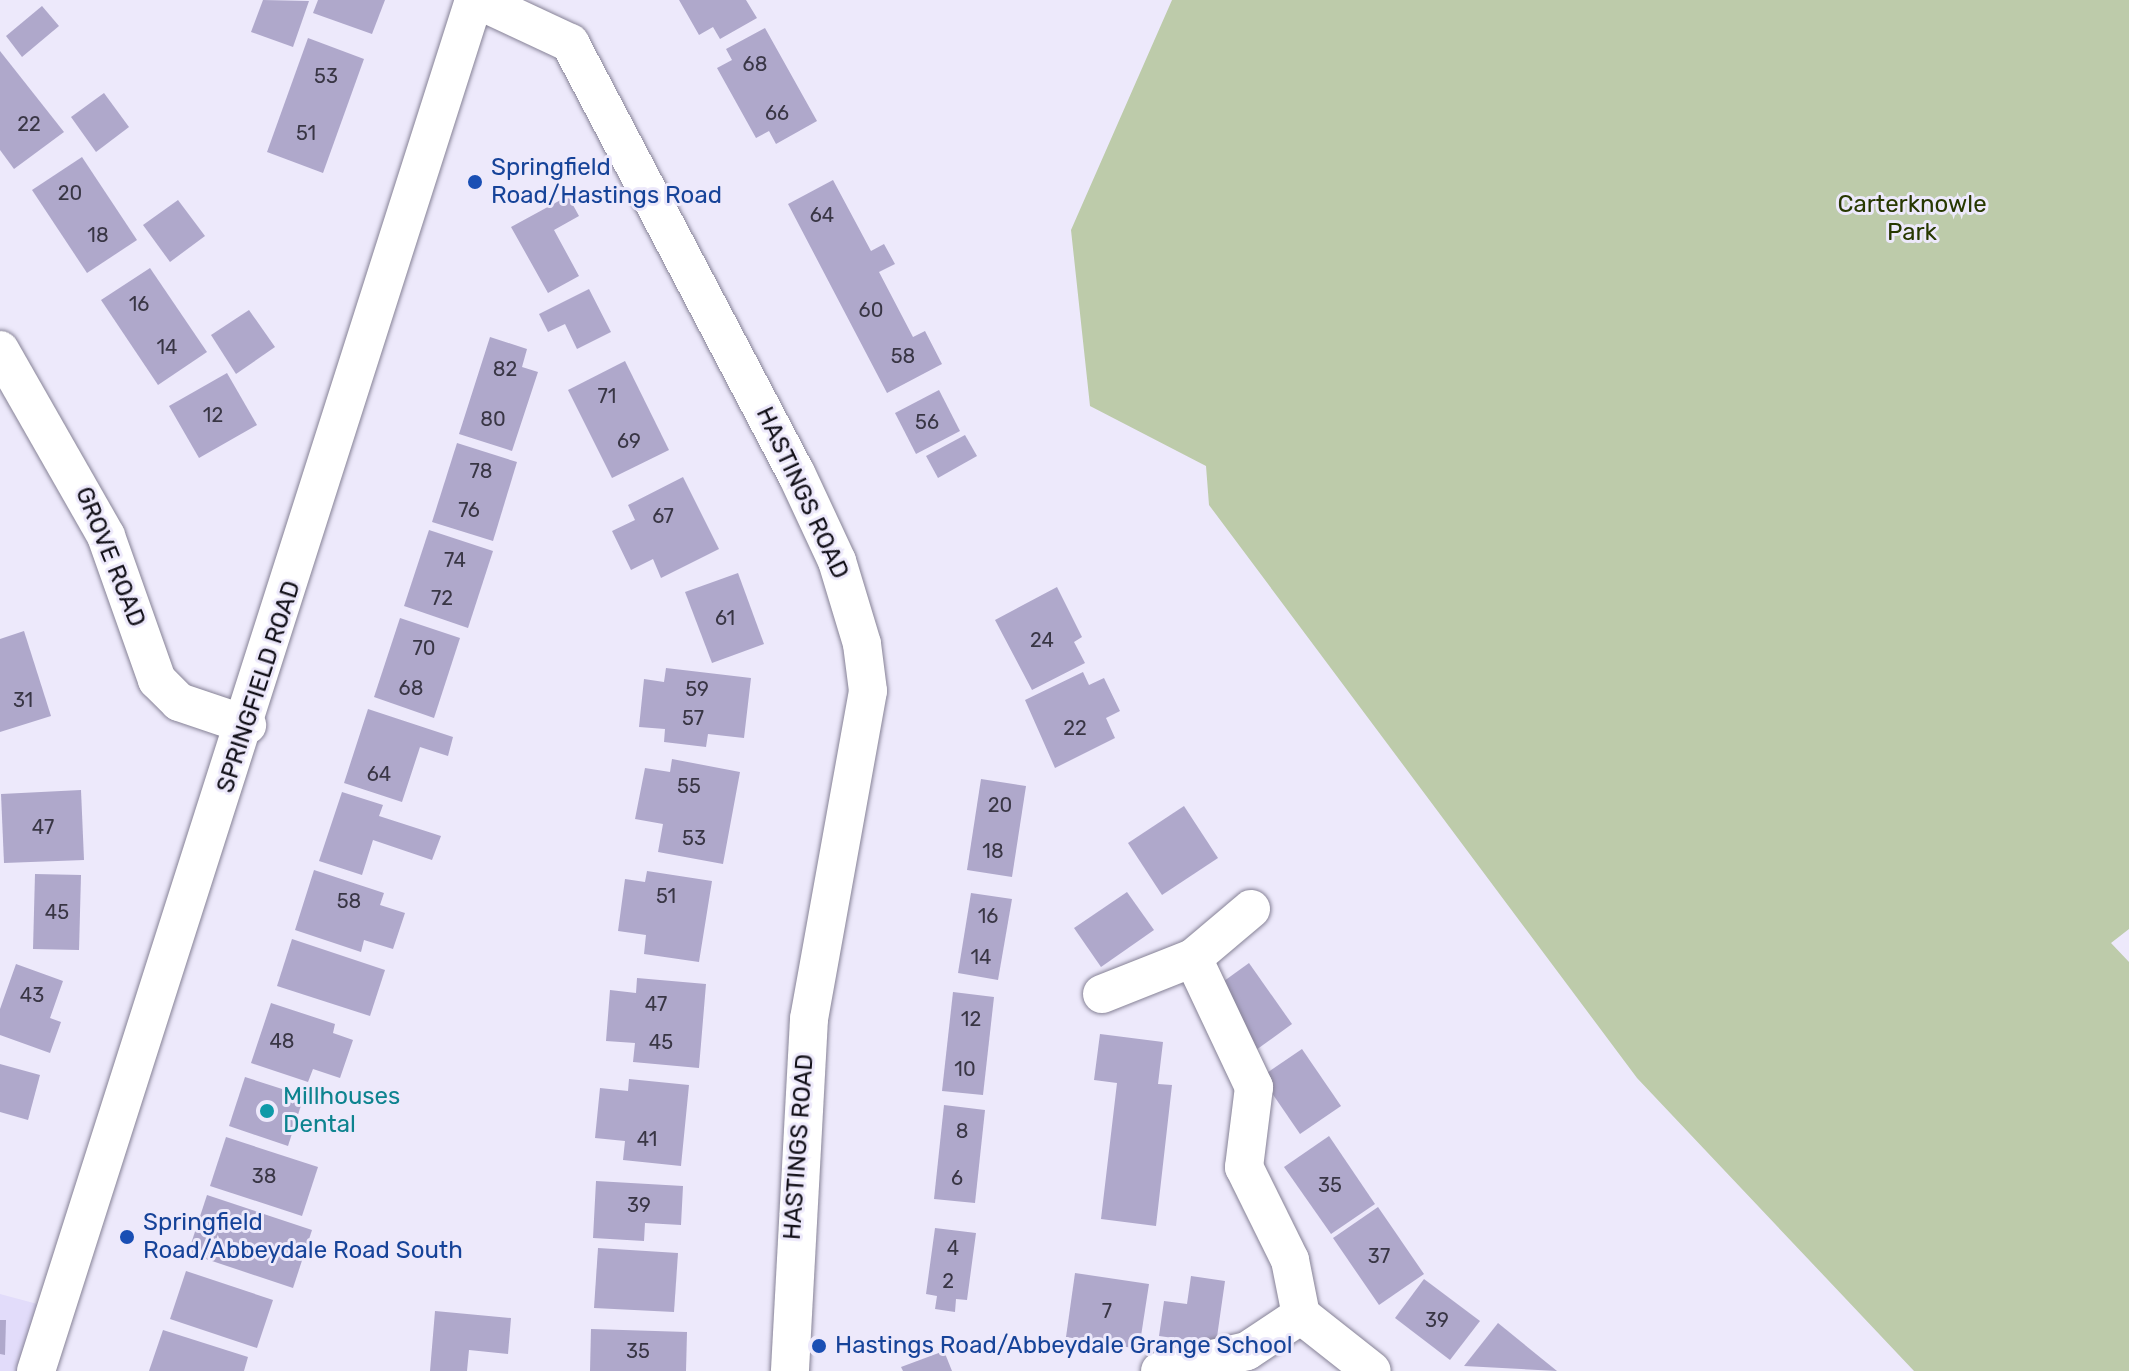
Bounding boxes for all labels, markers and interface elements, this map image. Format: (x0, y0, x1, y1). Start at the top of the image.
house number: 68 (743, 52, 767, 76)
house number: 53 (314, 64, 338, 88)
house number: 66 (765, 101, 789, 125)
house number: 22 (17, 112, 41, 136)
house number: 51 (296, 121, 316, 145)
place label: Springfield Road/Hastings Road (491, 154, 722, 210)
marker: Springfield Road/Hastings Road (466, 173, 484, 191)
house number: 20 (58, 181, 82, 205)
park label: Carterknowle Park (1837, 191, 1987, 247)
house number: 64 (810, 203, 834, 227)
house number: 18 (87, 223, 109, 247)
house number: 16 (129, 292, 149, 316)
house number: 60 (859, 298, 883, 322)
house number: 14 (157, 335, 177, 359)
house number: 58 (891, 344, 915, 368)
house number: 82 (493, 357, 517, 381)
house number: 71 (598, 384, 616, 408)
house number: 12 (203, 403, 223, 427)
street label: HASTINGS ROAD (750, 403, 854, 583)
house number: 80 (480, 407, 506, 431)
house number: 56 (915, 410, 939, 434)
house number: 69 (617, 429, 641, 453)
house number: 78 (470, 459, 492, 483)
street label: GROVE ROAD (69, 483, 151, 631)
house number: 76 (458, 498, 480, 522)
house number: 67 (652, 504, 674, 528)
house number: 74 (444, 548, 466, 572)
street label: SPRINGFIELD ROAD (211, 577, 307, 797)
house number: 72 (431, 586, 453, 610)
house number: 61 (715, 606, 735, 630)
house number: 24 (1030, 628, 1054, 652)
house number: 70 (413, 636, 435, 660)
house number: 68 (399, 676, 423, 700)
house number: 59 (685, 677, 709, 701)
house number: 31 (13, 688, 33, 712)
house number: 57 (682, 706, 704, 730)
house number: 22 (1063, 716, 1087, 740)
house number: 64 (367, 762, 391, 786)
house number: 55 (677, 774, 701, 798)
house number: 20 (988, 793, 1012, 817)
house number: 47 (32, 815, 54, 839)
house number: 53 (682, 826, 706, 850)
house number: 18 (982, 839, 1004, 863)
house number: 51 (656, 884, 676, 908)
house number: 58 (337, 889, 361, 913)
house number: 45 (45, 900, 69, 924)
house number: 16 (978, 904, 998, 928)
house number: 14 (971, 945, 991, 969)
house number: 43 (20, 983, 44, 1007)
house number: 47 (645, 992, 667, 1016)
house number: 12 (961, 1007, 981, 1031)
house number: 48 (269, 1029, 295, 1053)
house number: 45 (649, 1030, 673, 1054)
street label: HASTINGS ROAD (778, 1053, 820, 1241)
house number: 10 (954, 1057, 976, 1081)
place label: Millhouses Dental (283, 1083, 400, 1139)
marker: Millhouses Dental (258, 1102, 276, 1120)
house number: 8 (956, 1119, 968, 1143)
house number: 41 (637, 1127, 657, 1151)
house number: 38 (252, 1164, 276, 1188)
house number: 6 (951, 1166, 963, 1190)
house number: 35 (1318, 1173, 1342, 1197)
house number: 39 (627, 1193, 651, 1217)
place label: Springfield Road/Abbeydale Road South (143, 1209, 463, 1265)
marker: Springfield Road/Abbeydale Road South (118, 1228, 136, 1246)
house number: 4 (947, 1236, 959, 1260)
house number: 37 (1368, 1244, 1390, 1268)
house number: 2 (942, 1269, 954, 1293)
house number: 7 (1102, 1299, 1112, 1323)
house number: 39 (1425, 1308, 1449, 1332)
place label: Hastings Road/Abbeydale Grange School (835, 1332, 1293, 1360)
marker: Hastings Road/Abbeydale Grange School (810, 1337, 828, 1355)
house number: 35 (626, 1339, 650, 1363)

